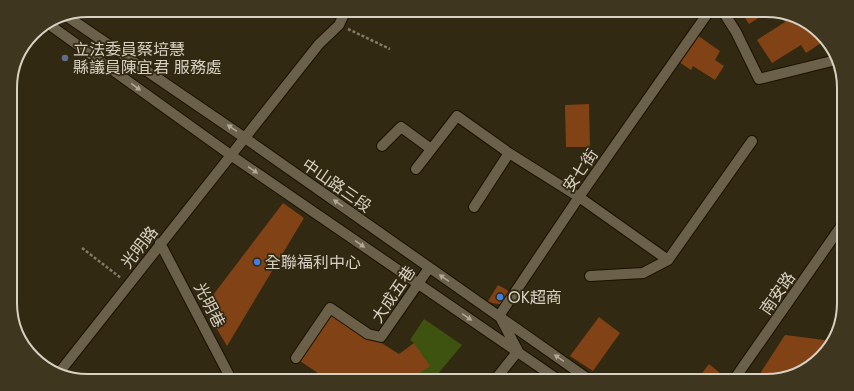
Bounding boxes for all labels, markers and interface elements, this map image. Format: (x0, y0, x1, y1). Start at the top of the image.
place label: 立法委員蔡培慧 縣議員陳宜君 服務處 (73, 38, 222, 79)
marker: 立法委員蔡培慧 縣議員陳宜君 服務處 (60, 53, 70, 63)
one-way arrow (130, 83, 141, 91)
one-way arrow (226, 124, 237, 132)
street label: 安七街 (557, 144, 604, 197)
street label: 中山路三段 (297, 153, 376, 218)
one-way arrow (248, 166, 258, 174)
one-way arrow (332, 199, 343, 207)
street label: 光明路 (116, 221, 163, 273)
one-way arrow (354, 240, 365, 248)
place label: 全聯福利中心 (265, 251, 361, 274)
marker: 全聯福利中心 (252, 257, 262, 267)
street label: 大成五巷 (366, 261, 421, 327)
street label: 南安路 (754, 267, 801, 320)
one-way arrow (439, 274, 449, 282)
street label: 光明巷 (188, 279, 231, 332)
place label: OK超商 (508, 286, 562, 309)
marker: OK超商 (495, 292, 505, 302)
one-way arrow (462, 313, 472, 321)
one-way arrow (554, 354, 565, 362)

